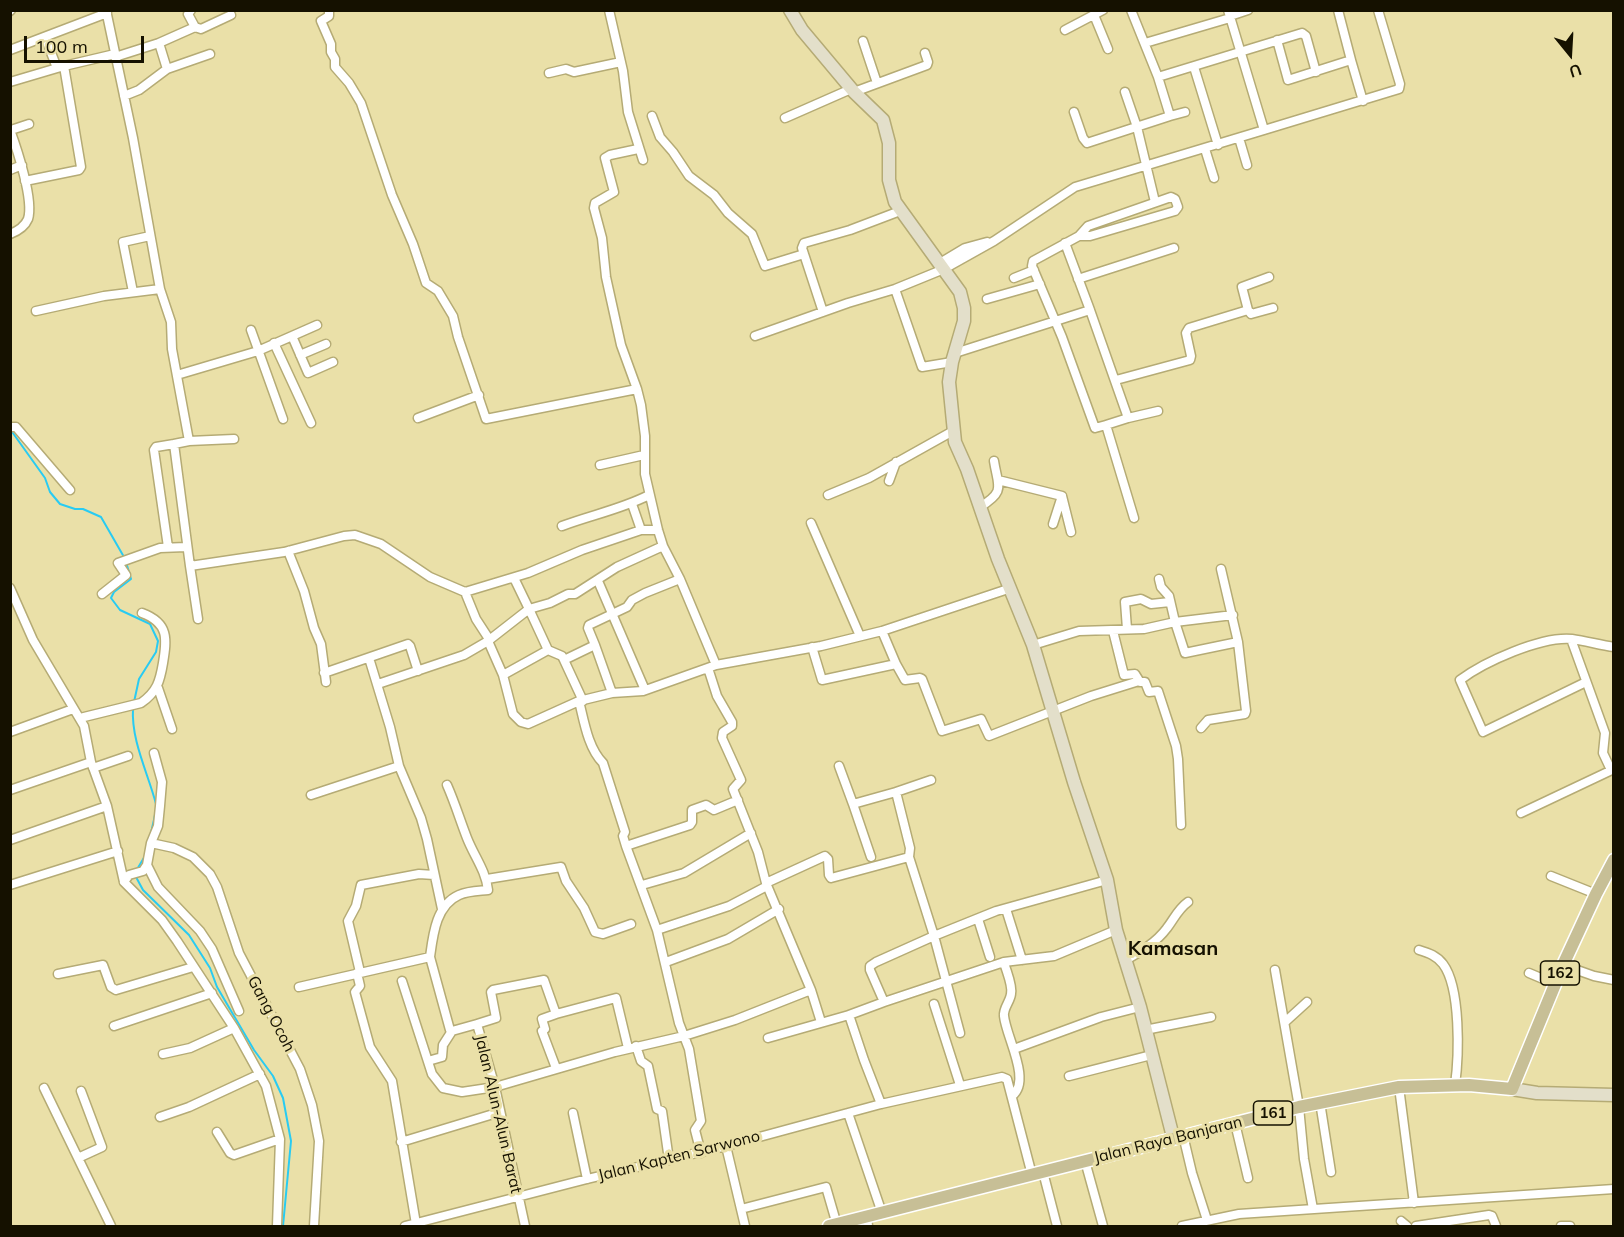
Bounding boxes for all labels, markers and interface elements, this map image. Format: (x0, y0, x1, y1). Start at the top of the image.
scale bar (27, 24, 147, 62)
north arrow (1540, 24, 1600, 84)
text: 100 m (35, 35, 88, 58)
text: U (1567, 60, 1584, 82)
district label: Kamasan (1128, 937, 1218, 961)
road number: 162 (1540, 961, 1580, 985)
street label: Gang Ocoh (243, 973, 299, 1055)
street label: Jalan Alun-Alun Barat (470, 1033, 526, 1195)
road number: 161 (1254, 1101, 1292, 1125)
street label: Jalan Raya Banjaran (1092, 1112, 1244, 1168)
street label: Jalan Kapten Sarwono (596, 1127, 762, 1185)

